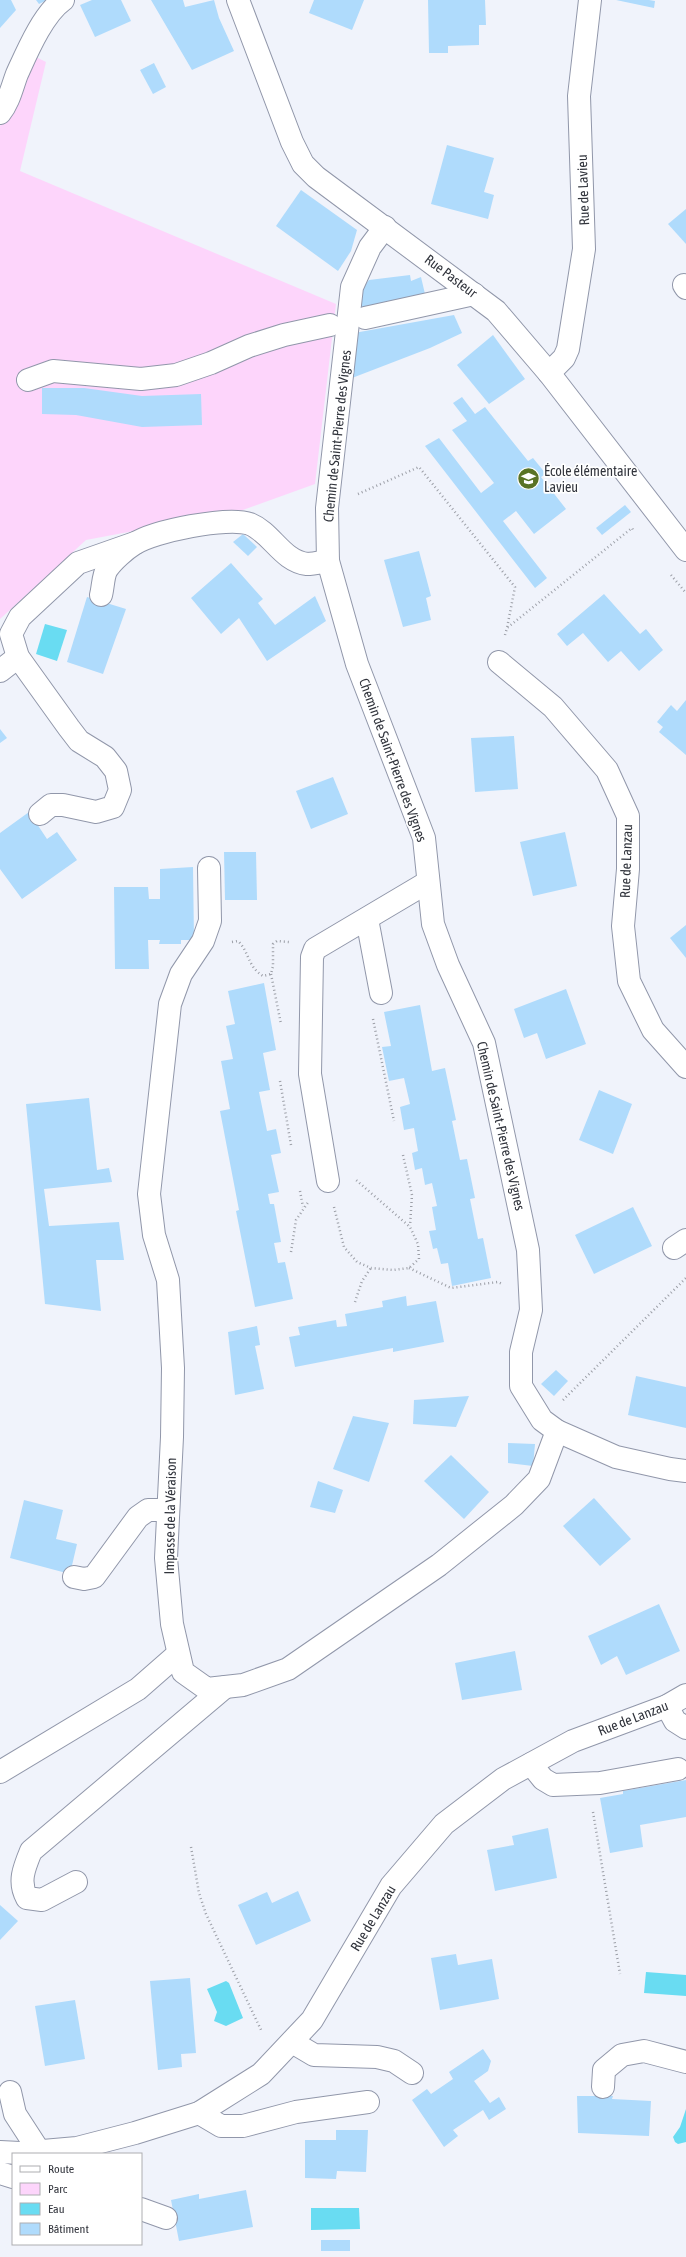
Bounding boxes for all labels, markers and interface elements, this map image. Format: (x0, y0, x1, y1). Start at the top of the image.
street label: Rue de Lavieu (574, 154, 592, 226)
street label: Rue Pasteur (422, 251, 481, 301)
street label: Chemin de Saint-Pierre des Vignes (320, 349, 354, 523)
place label: École élémentaire Lavieu (544, 463, 637, 495)
school or university icon: École élémentaire Lavieu (515, 466, 541, 492)
street label: Chemin de Saint-Pierre des Vignes (356, 676, 430, 844)
street label: Rue de Lanzau (617, 824, 635, 898)
street label: Chemin de Saint-Pierre des Vignes (474, 1040, 528, 1212)
street label: Impasse de la Véraison (161, 1458, 179, 1574)
street label: Rue de Lanzau (596, 1697, 670, 1739)
street label: Rue de Lanzau (347, 1882, 399, 1954)
legend (12, 2153, 142, 2245)
text: Route (48, 2162, 74, 2176)
text: Parc (48, 2182, 68, 2196)
text: Eau (48, 2202, 65, 2216)
text: Bâtiment (48, 2222, 89, 2236)

